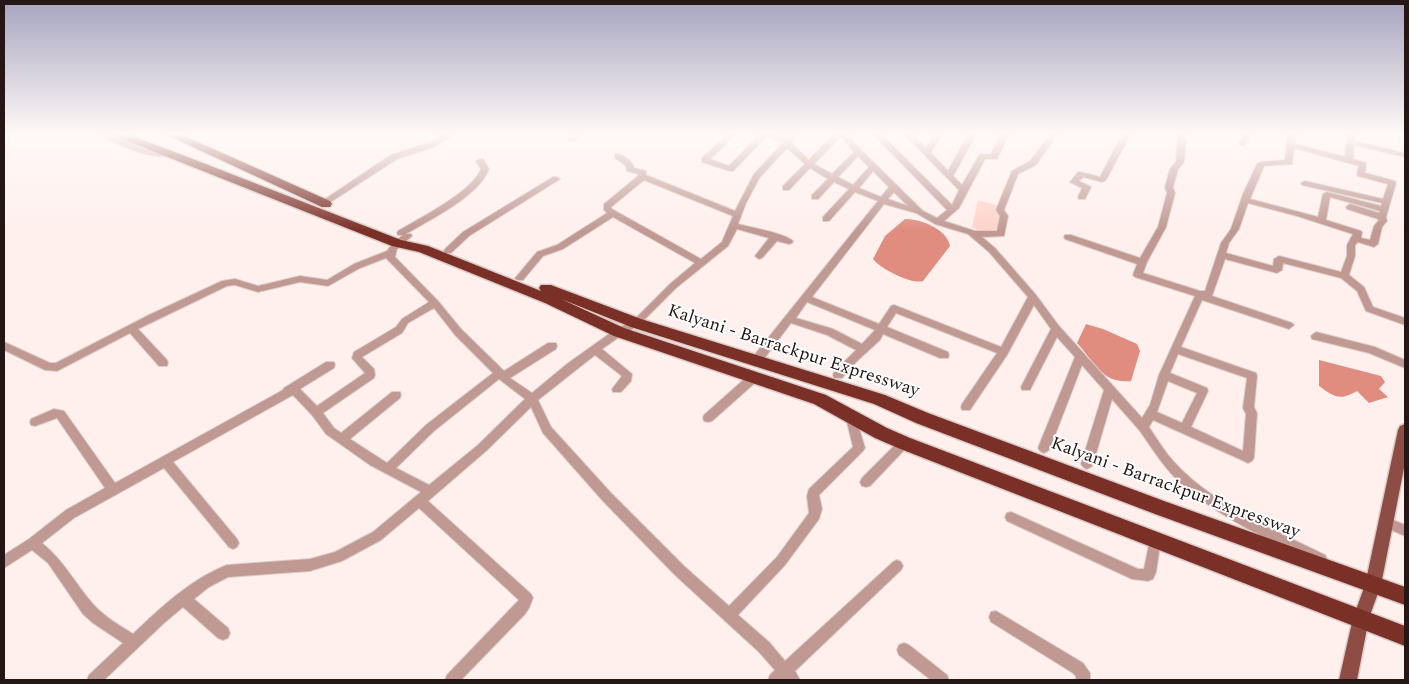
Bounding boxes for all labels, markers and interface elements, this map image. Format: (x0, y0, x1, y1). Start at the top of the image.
street label: Kalyani - Barrackpur Expressway (664, 301, 922, 403)
street label: Kalyani - Barrackpur Expressway (1048, 434, 1302, 544)

